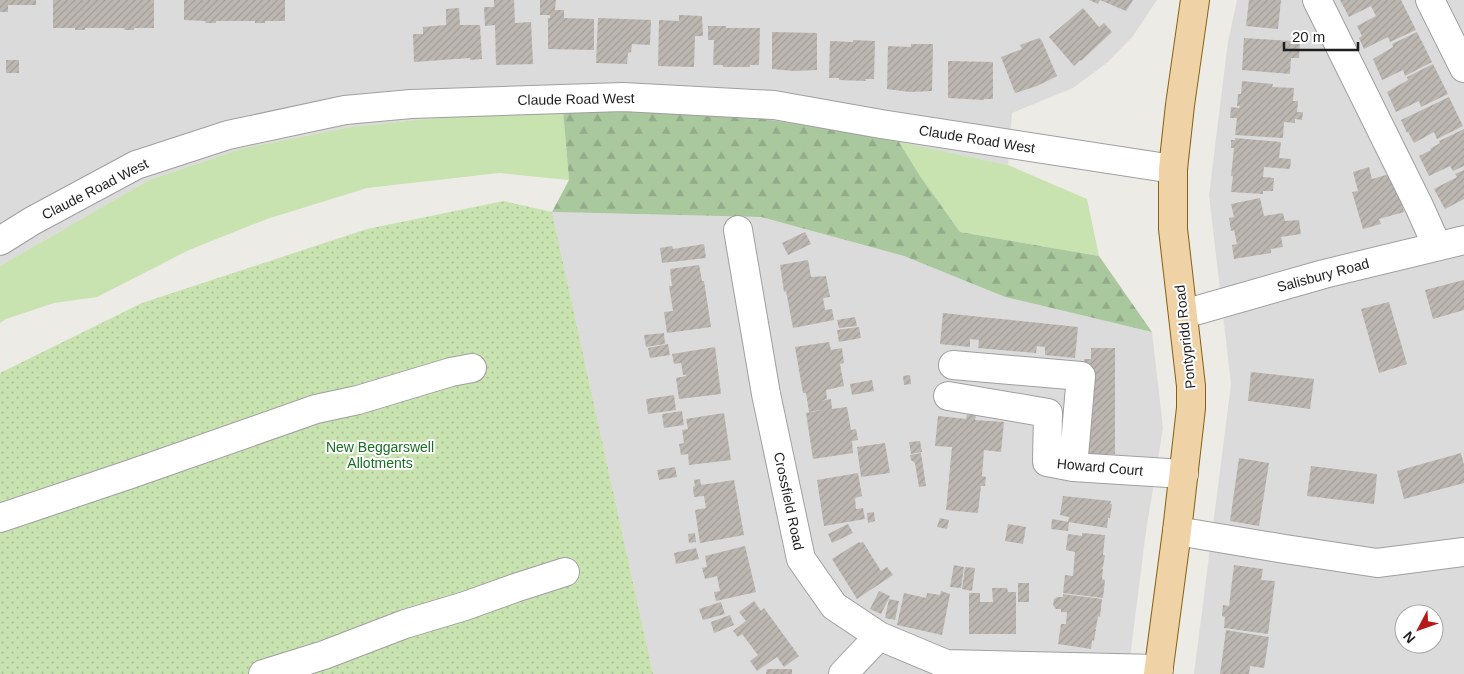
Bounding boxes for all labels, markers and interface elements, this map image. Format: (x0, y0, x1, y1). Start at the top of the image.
scale bar (1284, 20, 1358, 52)
text: 20 m (1292, 28, 1325, 45)
street label: Claude Road West (517, 90, 635, 108)
street label: Claude Road West (918, 122, 1036, 156)
street label: Claude Road West (39, 155, 151, 223)
street label: Salisbury Road (1275, 255, 1371, 295)
street label: Pontypridd Road (1172, 284, 1198, 390)
park label: New Beggarswell Allotments (326, 439, 434, 471)
street label: Crossfield Road (771, 451, 807, 551)
street label: Howard Court (1056, 455, 1144, 479)
north arrow (1394, 604, 1444, 654)
text: N (1400, 628, 1419, 647)

